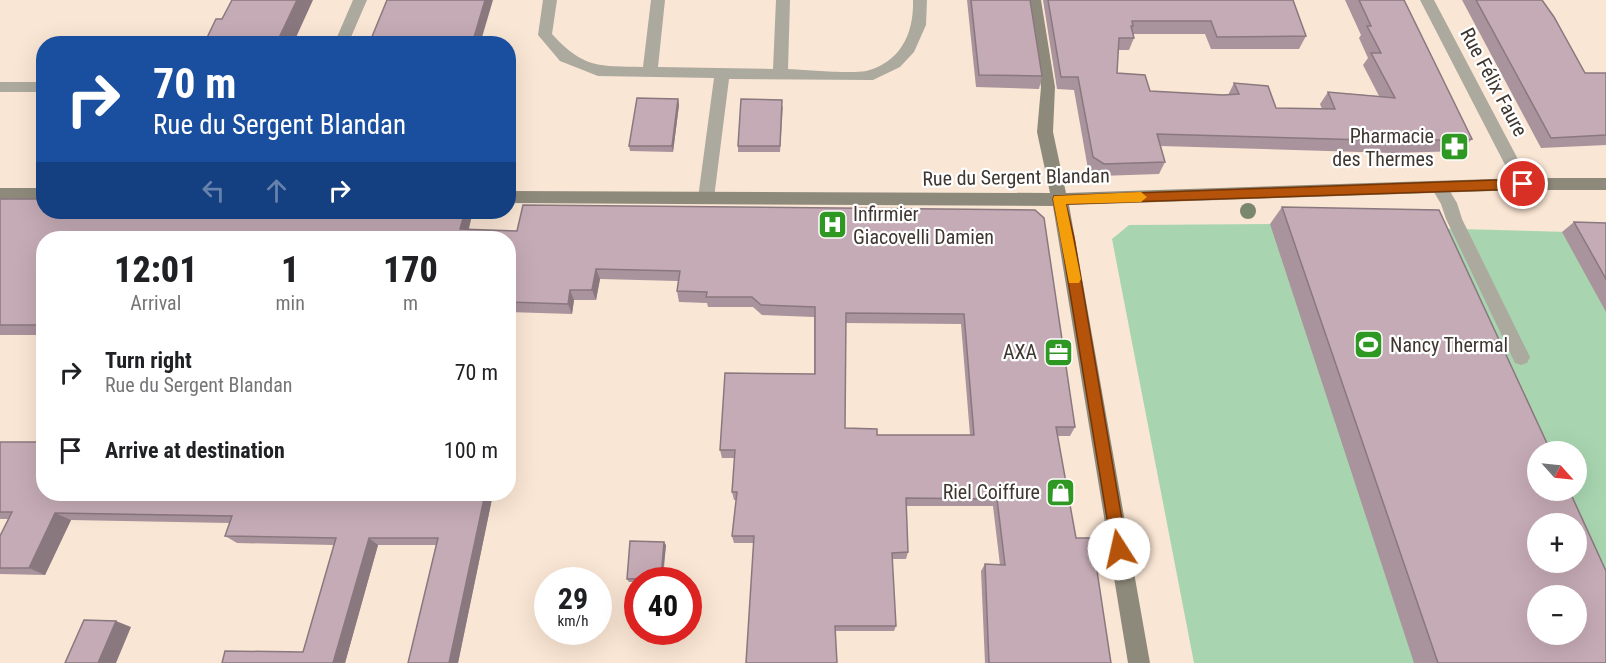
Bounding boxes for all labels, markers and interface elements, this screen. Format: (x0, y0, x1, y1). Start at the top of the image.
street label: Rue Félix Faure (1455, 24, 1533, 140)
text: 70 m (153, 59, 236, 108)
icon: right (54, 60, 132, 138)
text: Rue du Sergent Blandan (153, 109, 406, 141)
place label: Pharmacie des Thermes (1332, 124, 1434, 171)
pharmacy icon: Pharmacie des Thermes (1439, 131, 1471, 163)
pin (1497, 158, 1548, 209)
street label: Rue du Sergent Blandan (922, 163, 1110, 191)
icon: arrive (1506, 167, 1539, 200)
icon: left (197, 174, 230, 207)
icon: ahead (260, 174, 293, 207)
icon: right (323, 174, 356, 207)
place label: Infirmier Giacovelli Damien (853, 202, 994, 249)
hospital icon: Infirmier Giacovelli Damien (816, 209, 848, 241)
text: 12:01 (114, 249, 197, 291)
text: 1 (281, 249, 299, 291)
text: 170 (383, 249, 438, 291)
text: Arrival (130, 291, 181, 315)
text: min (276, 291, 305, 315)
text: m (403, 291, 418, 315)
sports icon: Nancy Thermal (1353, 329, 1385, 361)
place label: Nancy Thermal (1390, 333, 1508, 357)
office icon: AXA (1042, 336, 1074, 368)
place label: AXA (1003, 340, 1037, 364)
text: Turn right (105, 348, 192, 373)
icon: right (54, 356, 87, 389)
text: 70 m (455, 360, 498, 385)
text: Rue du Sergent Blandan (105, 373, 292, 397)
icon: arrive (54, 434, 87, 467)
text: Arrive at destination (105, 438, 285, 463)
text: 100 m (444, 438, 498, 463)
north arrow (1527, 441, 1587, 501)
map controls (1527, 441, 1587, 645)
shop icon: Riel Coiffure (1045, 476, 1077, 508)
place label: Riel Coiffure (943, 480, 1040, 504)
button: + (1527, 513, 1587, 573)
position arrow (1087, 517, 1151, 581)
speed limit sign: 40 (624, 567, 702, 645)
text: 29 (558, 581, 588, 616)
button: − (1527, 585, 1587, 645)
text: km/h (558, 612, 588, 630)

